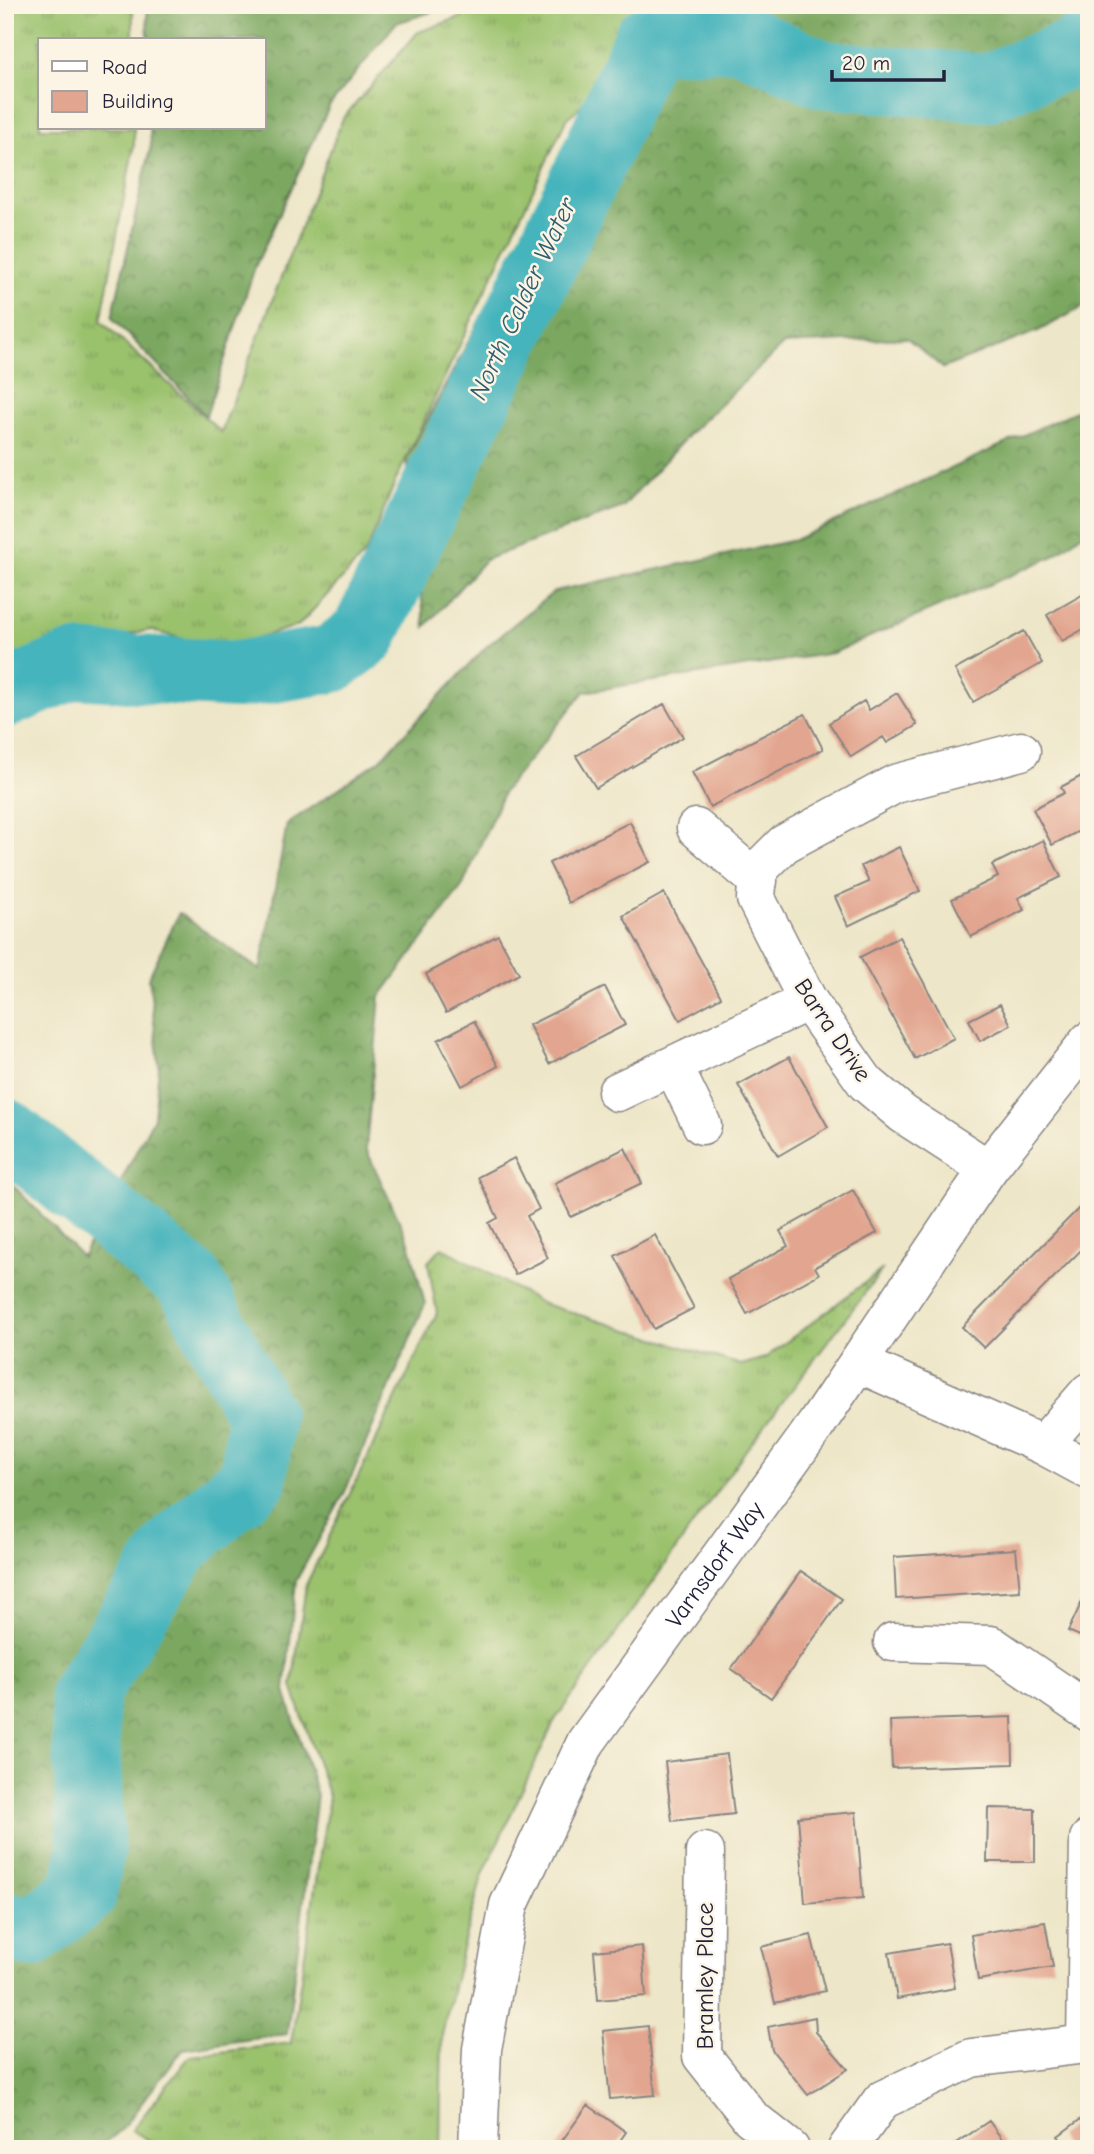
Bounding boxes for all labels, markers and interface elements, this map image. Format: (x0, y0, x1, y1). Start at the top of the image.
legend (38, 38, 266, 130)
scale bar (832, 38, 944, 82)
text: 20 m (842, 51, 890, 75)
text: Road (102, 55, 147, 79)
text: Building (102, 89, 174, 113)
water label: North Calder Water (463, 192, 584, 405)
street label: Barra Drive (788, 973, 878, 1087)
street label: Varnsdorf Way (660, 1496, 770, 1633)
street label: Bramley Place (691, 1903, 719, 2049)

